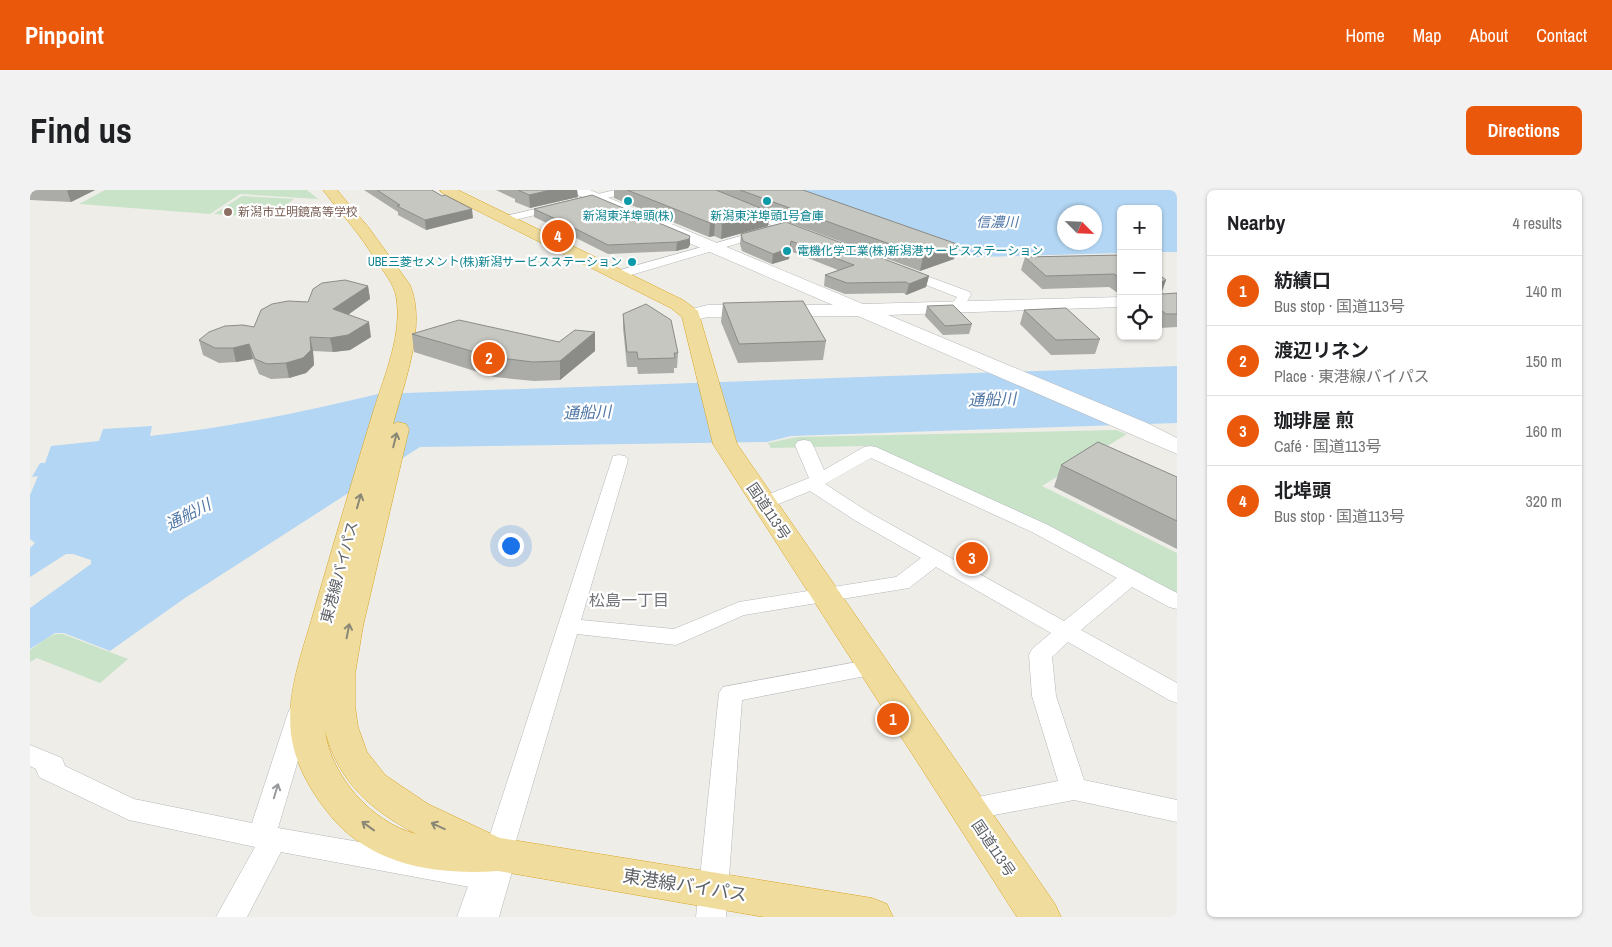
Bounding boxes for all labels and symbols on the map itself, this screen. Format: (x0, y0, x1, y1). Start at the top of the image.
marker: 新潟東洋埠頭(株) (622, 195, 634, 207)
marker: 新潟東洋埠頭1号倉庫 (761, 195, 773, 207)
place label: 新潟市立明鏡高等学校 (238, 204, 358, 220)
north arrow (1057, 205, 1102, 250)
marker: 新潟市立明鏡高等学校 (222, 206, 234, 218)
place label: 新潟東洋埠頭(株) (583, 208, 673, 224)
place label: 新潟東洋埠頭1号倉庫 (710, 208, 824, 224)
water label: 信濃川 (976, 213, 1020, 231)
pin: 4 (542, 217, 574, 255)
place label: 電機化学工業(株)新潟港サービスステーション (797, 243, 1043, 259)
marker: 電機化学工業(株)新潟港サービスステーション (781, 245, 793, 257)
place label: UBE三菱セメント(株)新潟サービスステーション (368, 254, 622, 270)
marker: UBE三菱セメント(株)新潟サービスステーション (626, 256, 638, 268)
pin: 2 (473, 339, 505, 377)
water label: 通船川 (968, 387, 1018, 411)
water label: 通船川 (563, 400, 613, 424)
one-way arrow (391, 432, 400, 448)
street label: 国道113号 (742, 478, 796, 544)
water label: 通船川 (162, 492, 216, 535)
one-way arrow (354, 493, 364, 509)
street label: 東港線バイパス (315, 519, 363, 625)
your location (498, 533, 524, 559)
pin: 3 (956, 539, 988, 577)
district label: 松島一丁目 (589, 589, 669, 611)
one-way arrow (344, 624, 353, 640)
pin: 1 (877, 700, 909, 738)
one-way arrow (271, 783, 281, 799)
street label: 国道113号 (967, 815, 1021, 881)
one-way arrow (431, 820, 446, 830)
one-way arrow (361, 821, 375, 831)
street label: 東港線バイパス (621, 863, 749, 907)

